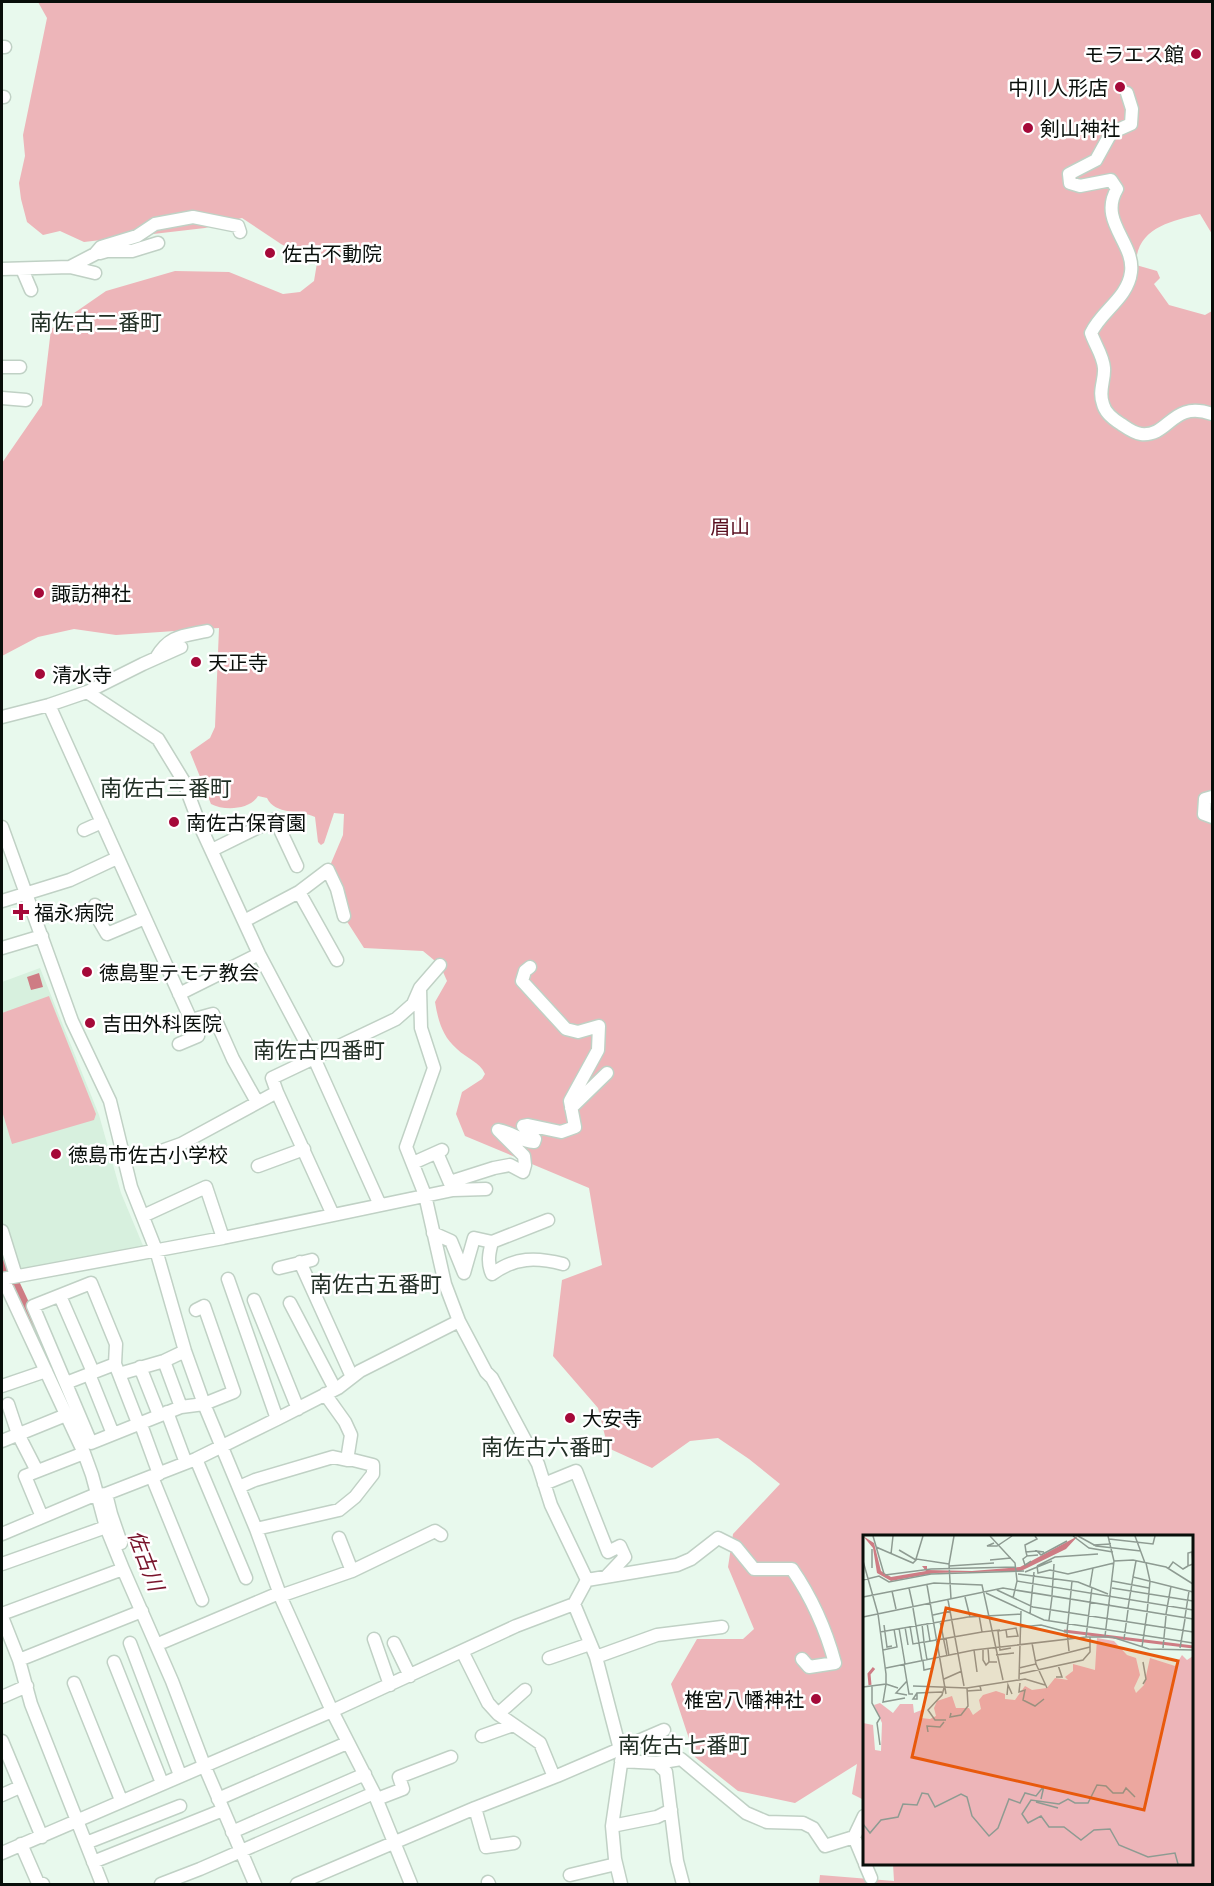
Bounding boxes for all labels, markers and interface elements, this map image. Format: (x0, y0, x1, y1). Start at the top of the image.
place label: モラエス館 (1084, 42, 1184, 66)
marker: モラエス館 (1189, 47, 1203, 61)
place label: 中川人形店 (1008, 75, 1108, 99)
marker: 中川人形店 (1113, 80, 1127, 94)
place label: 剣山神社 (1040, 116, 1120, 140)
marker: 剣山神社 (1021, 121, 1035, 135)
place label: 佐古不動院 (282, 241, 382, 265)
marker: 佐古不動院 (263, 246, 277, 260)
district label: 南佐古二番町 (30, 308, 162, 334)
park label: 眉山 (710, 514, 750, 538)
place label: 諏訪神社 (51, 581, 131, 605)
marker: 諏訪神社 (32, 586, 46, 600)
place label: 天正寺 (208, 650, 268, 674)
marker: 天正寺 (189, 655, 203, 669)
place label: 清水寺 (52, 662, 112, 686)
marker: 清水寺 (33, 667, 47, 681)
district label: 南佐古三番町 (100, 774, 232, 800)
place label: 南佐古保育園 (186, 810, 306, 834)
marker: 南佐古保育園 (167, 815, 181, 829)
place label: 福永病院 (34, 900, 114, 924)
marker: 福永病院 (12, 903, 30, 921)
place label: 徳島聖テモテ教会 (99, 960, 259, 984)
marker: 徳島聖テモテ教会 (80, 965, 94, 979)
place label: 吉田外科医院 (102, 1011, 222, 1035)
marker: 吉田外科医院 (83, 1016, 97, 1030)
district label: 南佐古四番町 (253, 1036, 385, 1062)
place label: 徳島市佐古小学校 (68, 1142, 228, 1166)
marker: 徳島市佐古小学校 (49, 1147, 63, 1161)
district label: 南佐古五番町 (310, 1270, 442, 1296)
place label: 大安寺 (582, 1406, 642, 1430)
marker: 大安寺 (563, 1411, 577, 1425)
district label: 南佐古六番町 (481, 1433, 613, 1459)
water label: 佐古川 (124, 1526, 171, 1596)
inset map (863, 1535, 1193, 1865)
place label: 椎宮八幡神社 (684, 1687, 804, 1711)
marker: 椎宮八幡神社 (809, 1692, 823, 1706)
district label: 南佐古七番町 (618, 1731, 750, 1757)

